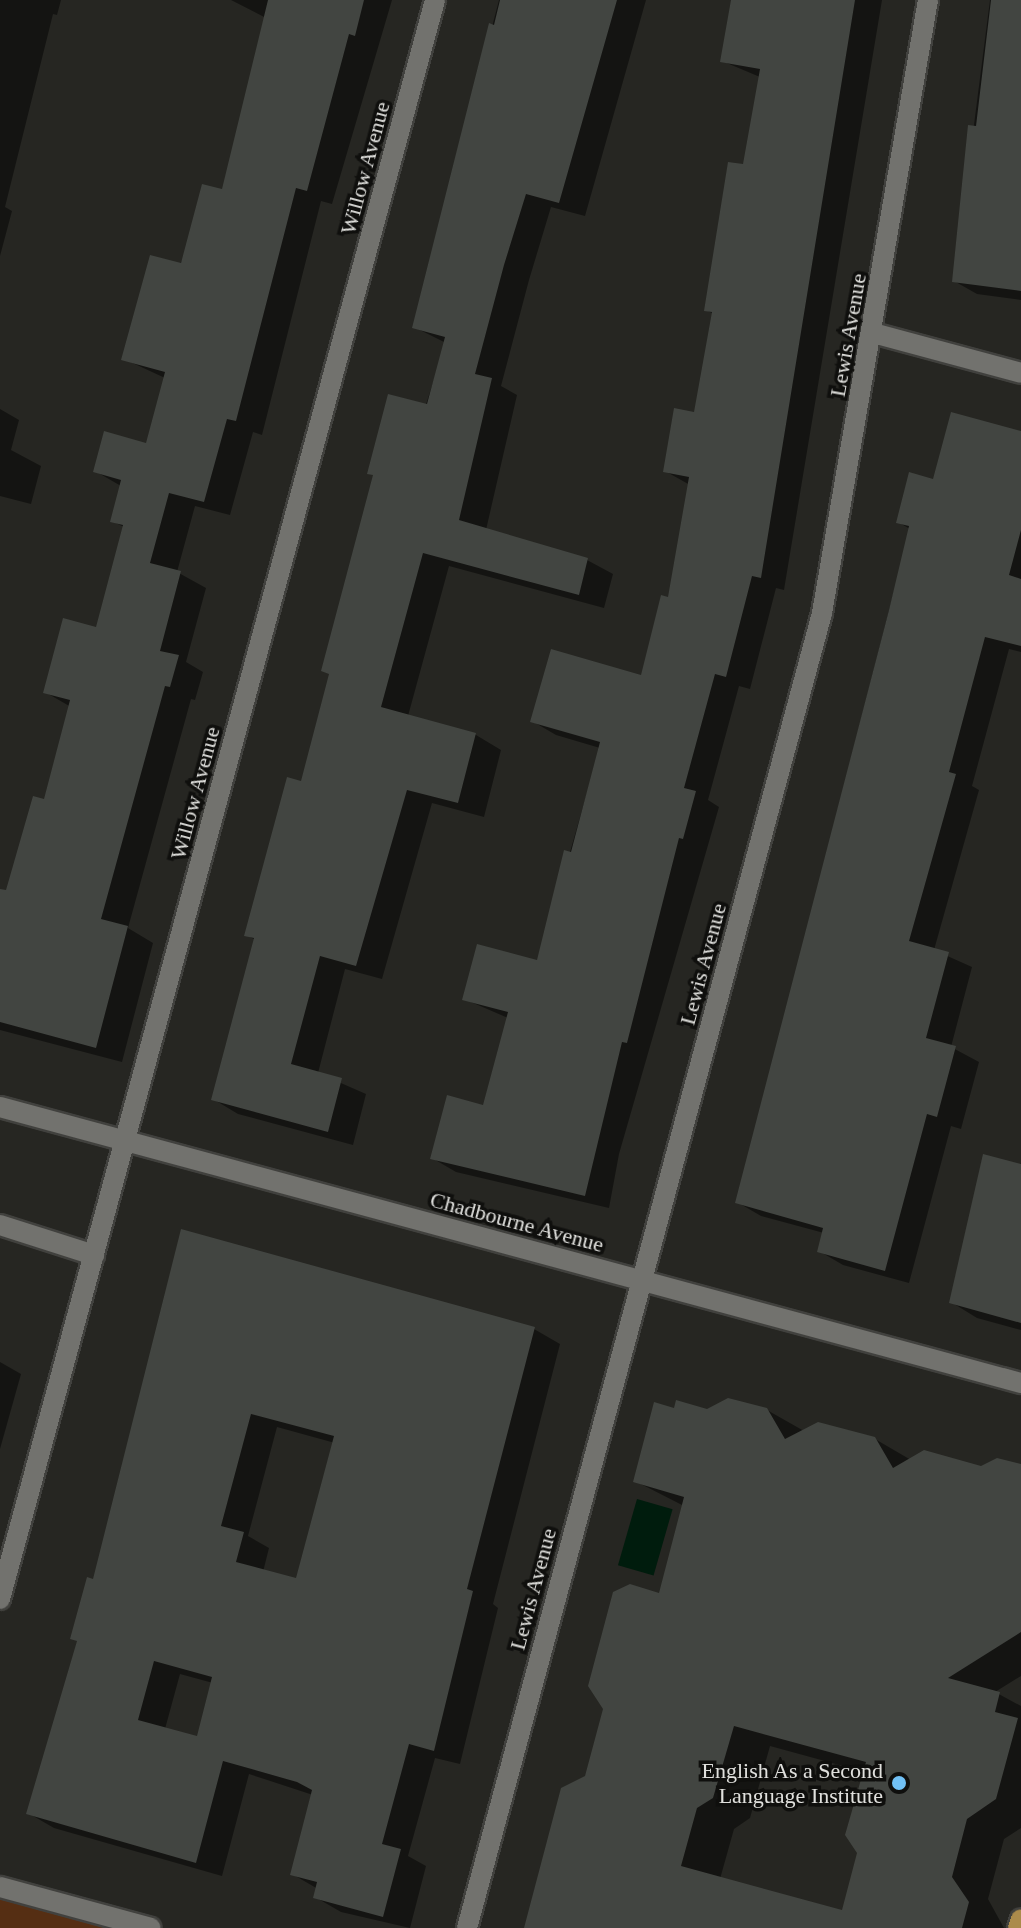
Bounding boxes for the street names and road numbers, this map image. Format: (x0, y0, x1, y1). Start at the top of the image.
street label: Willow Avenue (334, 98, 396, 238)
street label: Lewis Avenue (824, 271, 872, 399)
street label: Willow Avenue (164, 723, 226, 863)
street label: Lewis Avenue (674, 900, 732, 1028)
street label: Chadbourne Avenue (427, 1186, 607, 1258)
street label: Lewis Avenue (504, 1525, 562, 1653)

